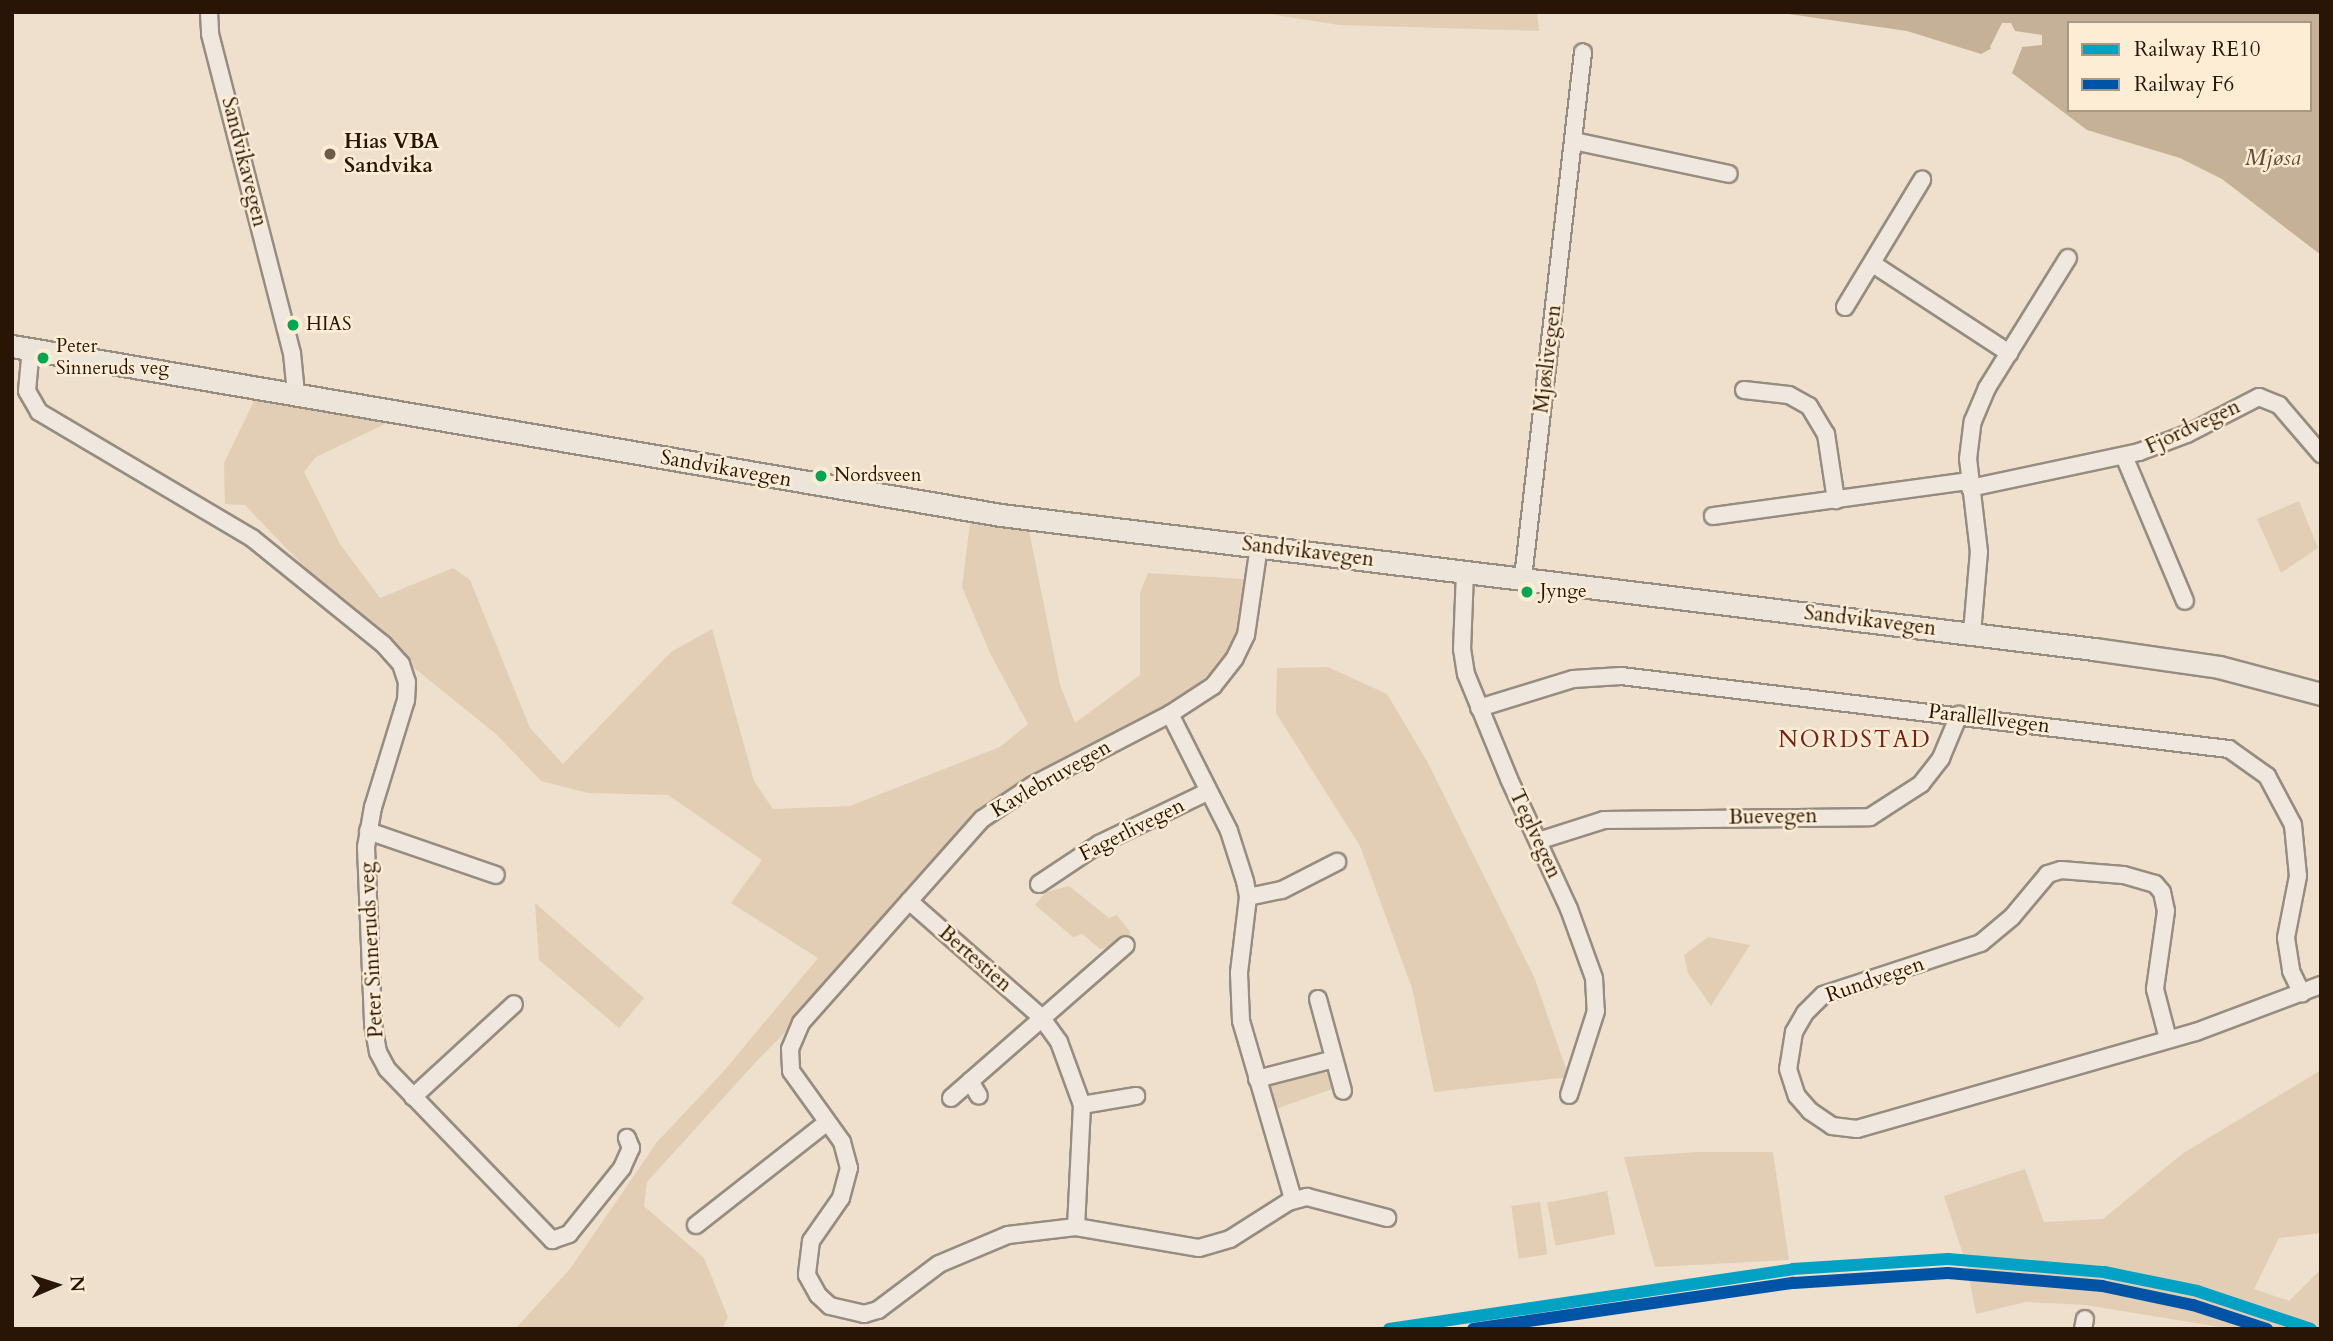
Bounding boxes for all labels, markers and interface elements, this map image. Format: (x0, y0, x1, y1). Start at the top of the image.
legend (2067, 21, 2312, 112)
text: Railway RE10 (2134, 35, 2261, 64)
text: Railway F6 (2134, 70, 2234, 99)
street label: Sandvikavegen (216, 94, 272, 230)
place label: Hias VBA Sandvika (344, 129, 439, 179)
water label: Mjøsa (2245, 144, 2301, 172)
marker: Hias VBA Sandvika (322, 146, 338, 162)
street label: Mjøslivegen (1529, 303, 1567, 415)
place label: HIAS (306, 314, 351, 336)
marker: HIAS (286, 318, 300, 332)
place label: Peter Sinneruds veg (56, 336, 169, 380)
marker: Peter Sinneruds veg (36, 351, 50, 365)
street label: Fjordvegen (2142, 394, 2244, 460)
street label: Sandvikavegen (658, 445, 794, 493)
place label: Nordsveen (834, 465, 922, 487)
marker: Nordsveen (814, 469, 828, 483)
street label: Sandvikavegen (1240, 531, 1376, 573)
place label: Jynge (1540, 581, 1587, 603)
marker: Jynge (1520, 585, 1534, 599)
street label: Sandvikavegen (1802, 600, 1938, 642)
street label: Parallellvegen (1927, 699, 2051, 739)
district label: NORDSTAD (1779, 726, 1931, 754)
street label: Kavlebruvegen (987, 735, 1115, 823)
street label: Teglvegen (1503, 785, 1567, 883)
street label: Fagerlivegen (1075, 793, 1189, 867)
street label: Buevegen (1728, 804, 1818, 830)
street label: Peter Sinneruds veg (355, 861, 389, 1039)
street label: Bertestien (933, 920, 1017, 998)
street label: Rundvegen (1822, 951, 1928, 1009)
north arrow (21, 1250, 91, 1320)
text: N (64, 1275, 90, 1293)

